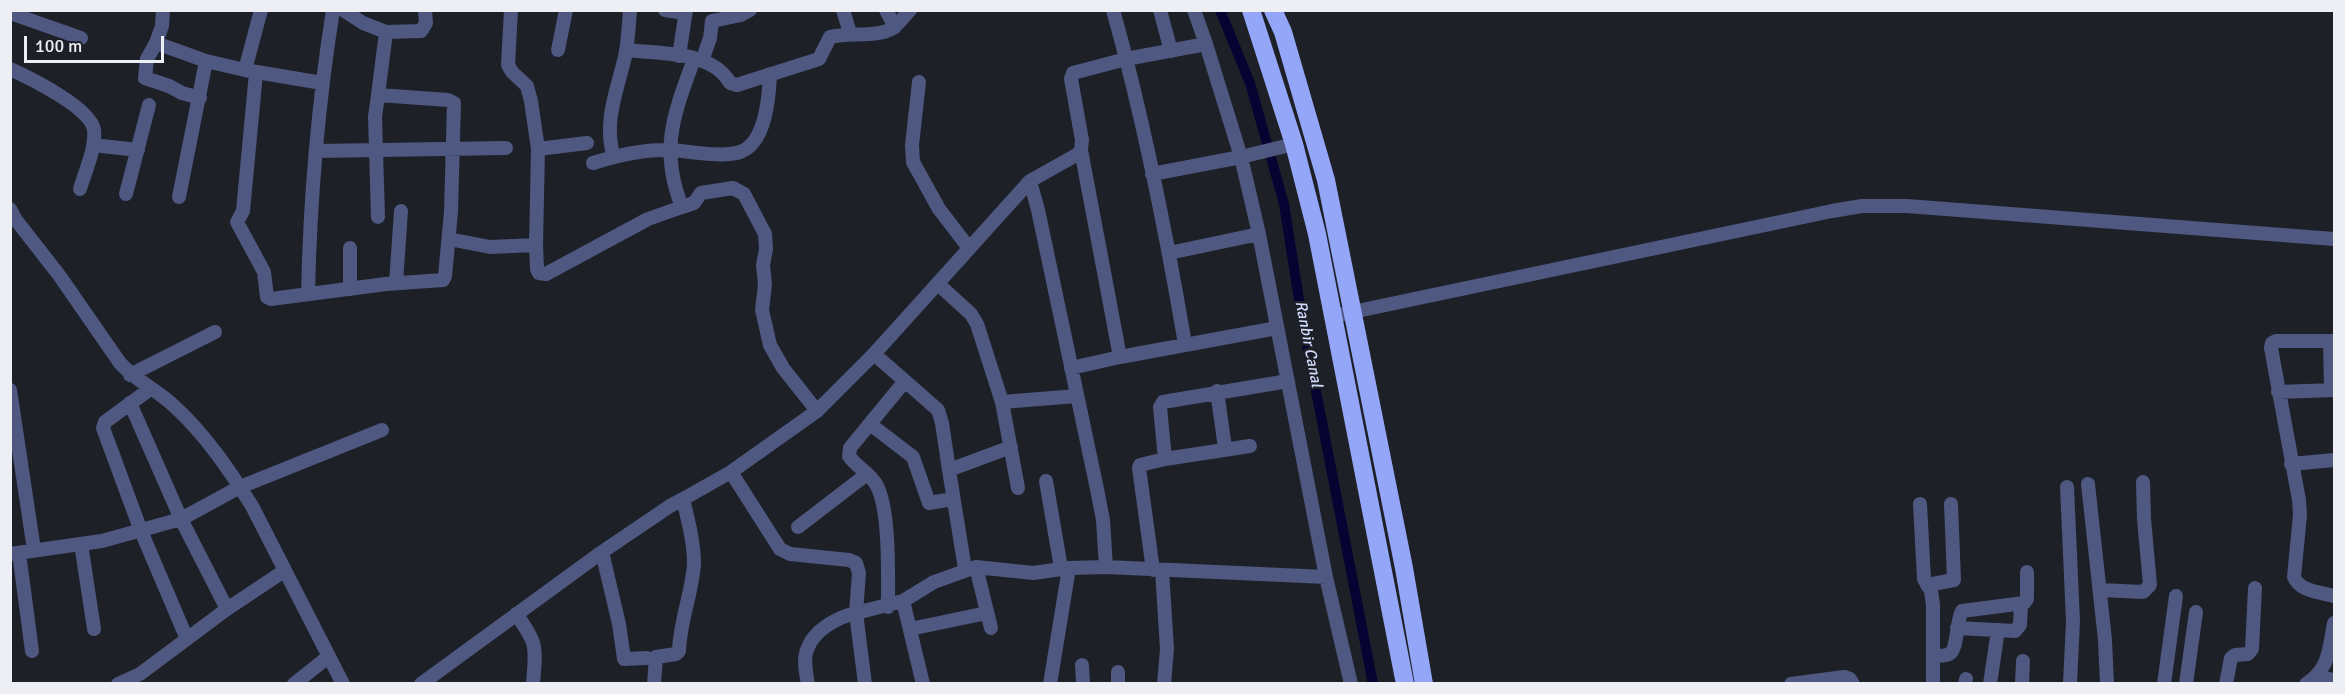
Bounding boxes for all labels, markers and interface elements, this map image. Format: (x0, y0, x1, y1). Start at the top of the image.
scale bar (27, 24, 166, 62)
text: 100 m (35, 35, 82, 57)
water label: Ranbir Canal (1290, 299, 1326, 389)

